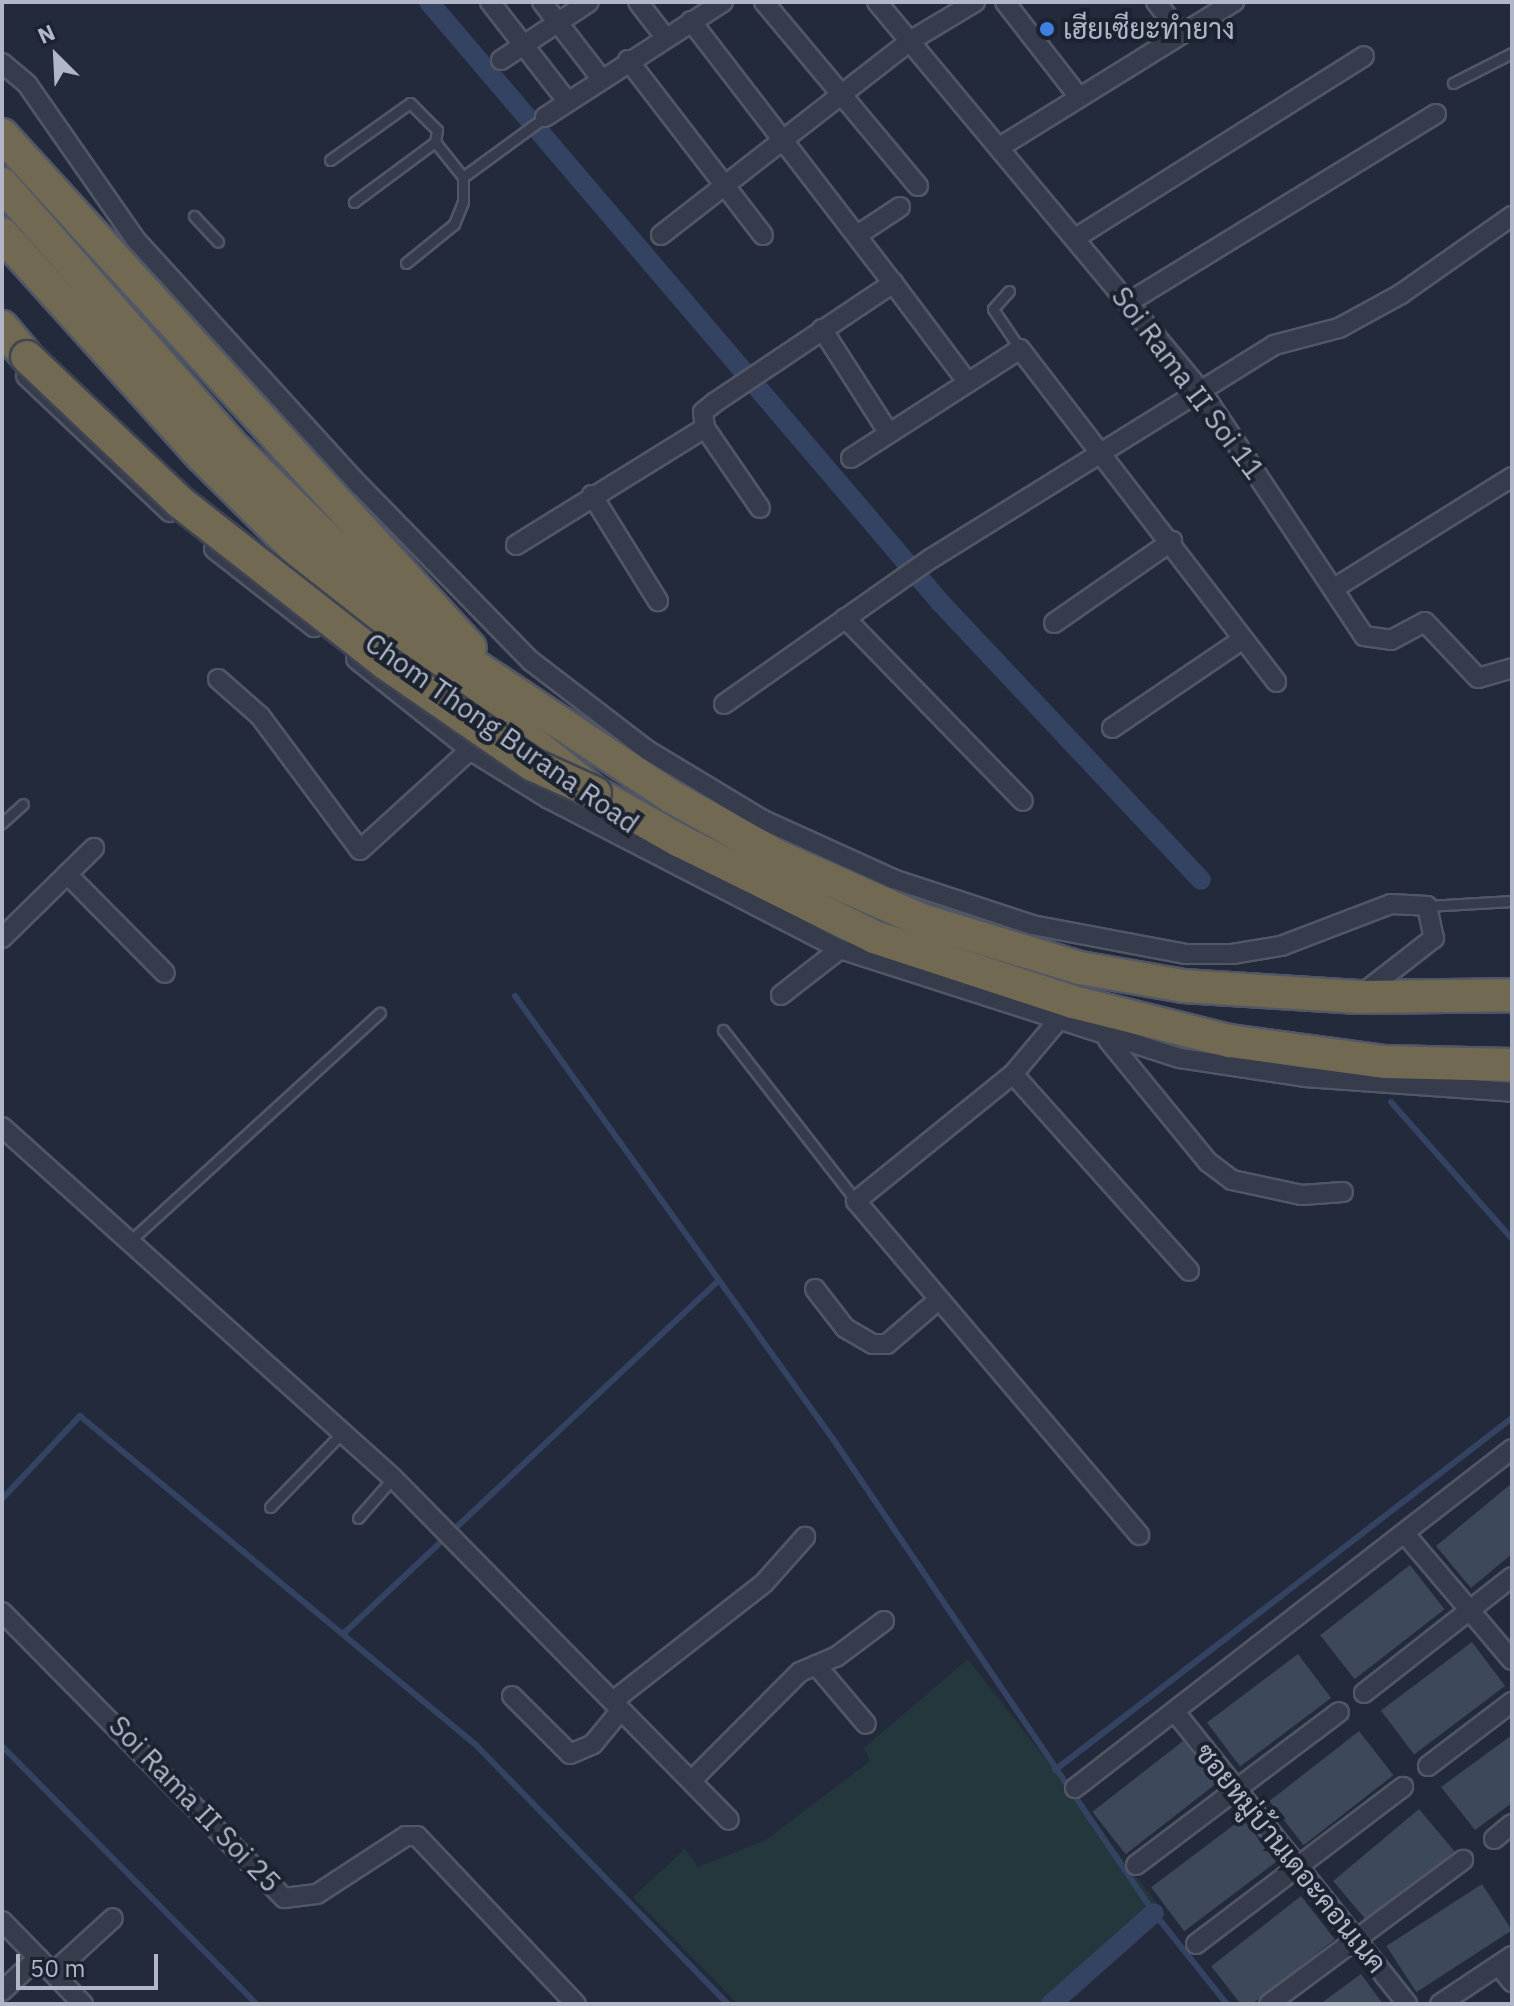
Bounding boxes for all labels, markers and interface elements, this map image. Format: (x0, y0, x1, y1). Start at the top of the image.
place label: เฮียเซียะทำยาง (1063, 12, 1235, 46)
north arrow (16, 16, 96, 96)
text: N (33, 17, 59, 50)
marker: เฮียเซียะทำยาง (1038, 20, 1056, 38)
street label: Soi Rama II Soi 11 (1105, 280, 1271, 486)
street label: Chom Thong Burana Road (359, 626, 645, 840)
street label: Soi Rama II Soi 25 (102, 1709, 288, 1899)
street label: ซอยหมู่บ้านเดอะคอนเนค (1188, 1737, 1394, 1979)
scale bar (20, 1938, 162, 1988)
text: 50 m (30, 1952, 85, 1984)

